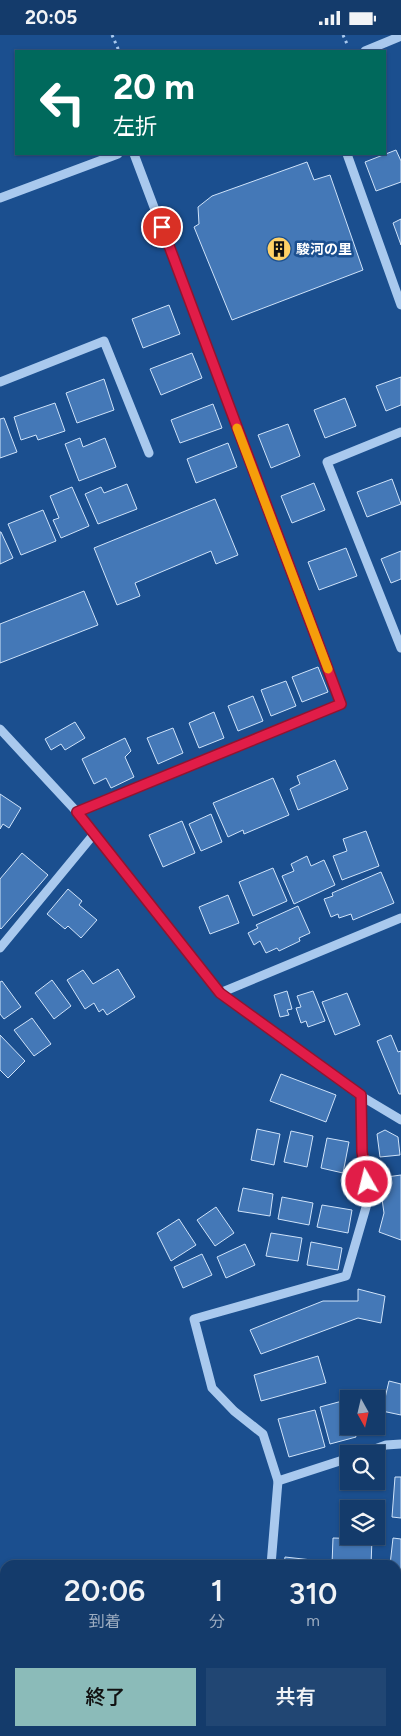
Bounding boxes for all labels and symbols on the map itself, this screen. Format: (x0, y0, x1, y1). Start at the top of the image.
pin (141, 206, 183, 248)
building icon: 駿河の里 (266, 236, 292, 262)
place label: 駿河の里 (296, 241, 352, 258)
position arrow (340, 1155, 392, 1207)
north arrow (340, 1390, 385, 1435)

